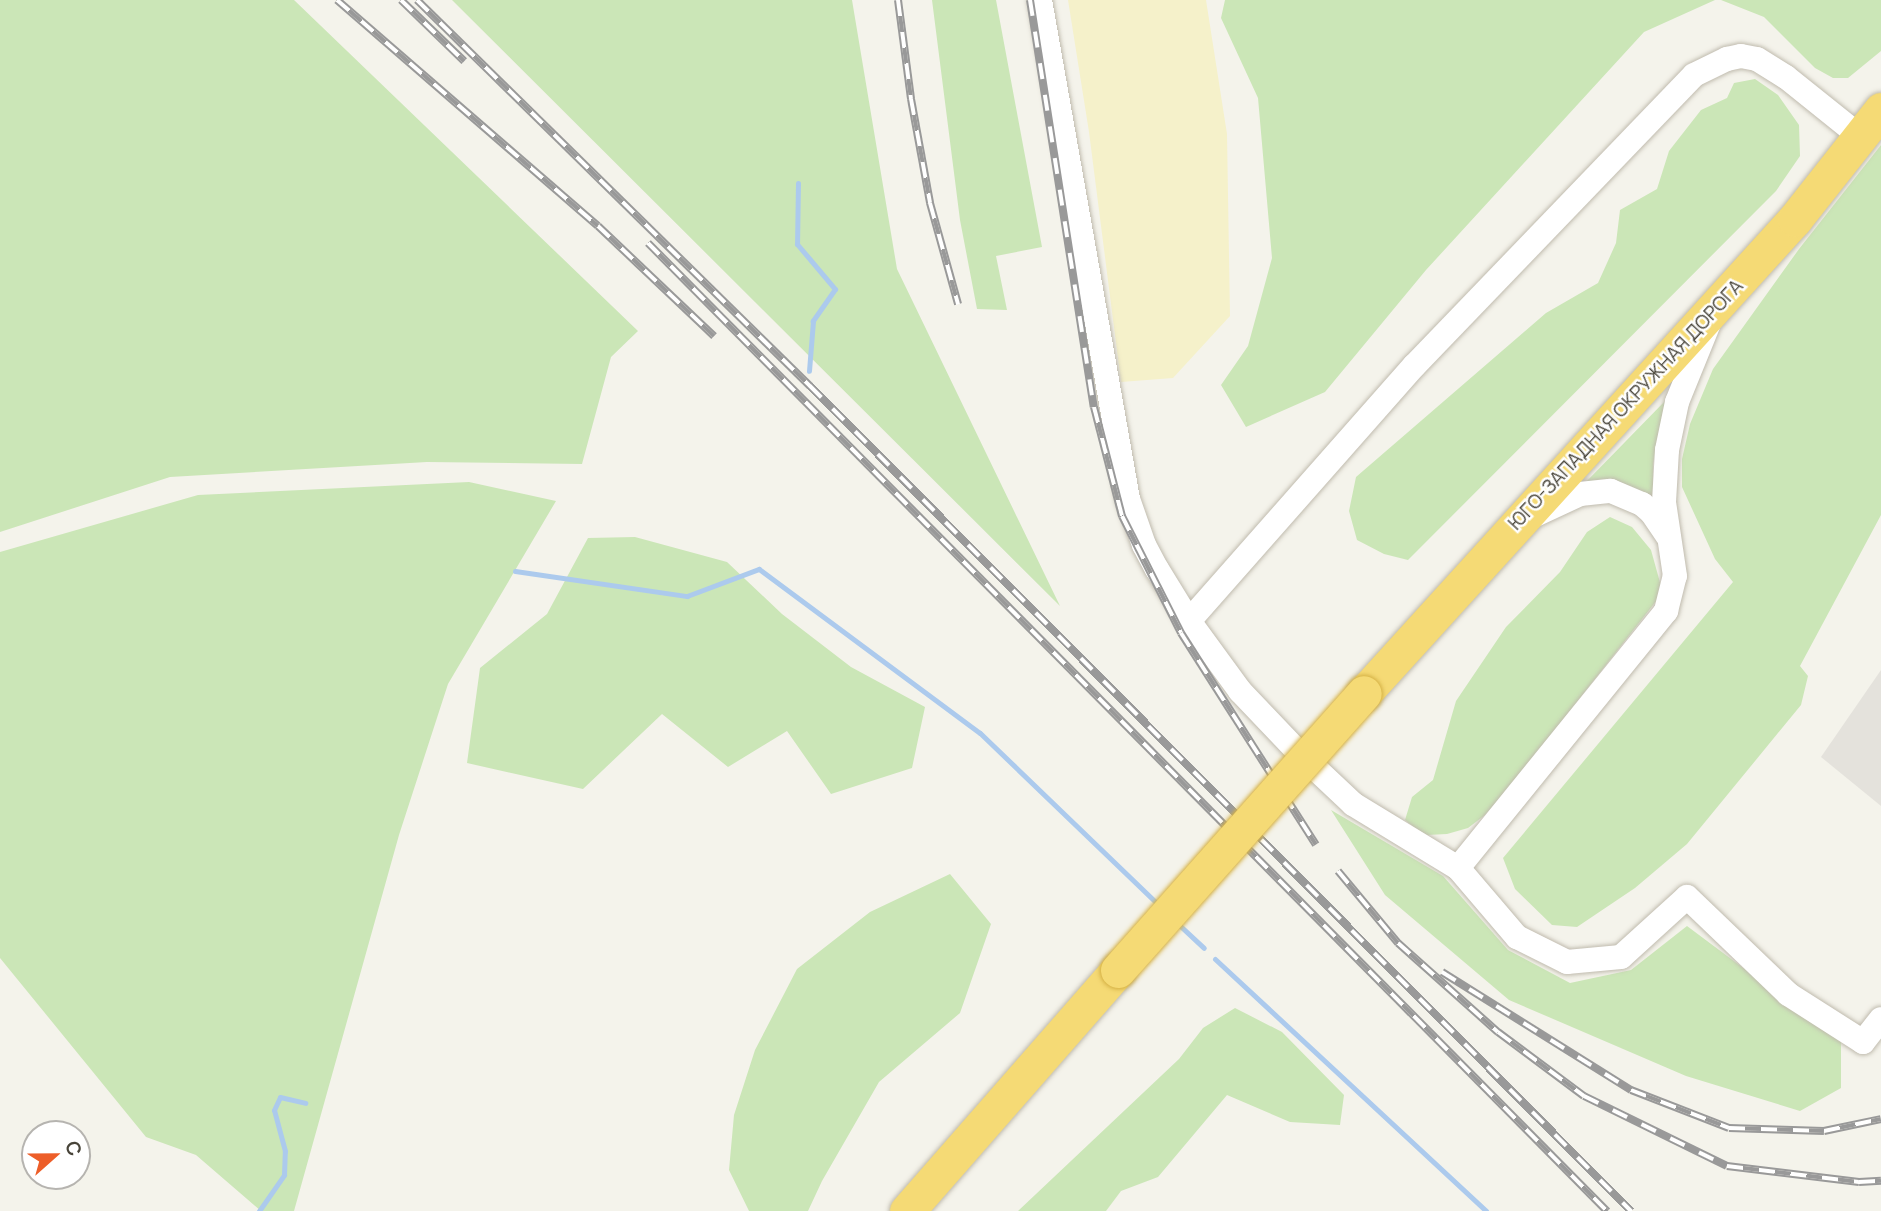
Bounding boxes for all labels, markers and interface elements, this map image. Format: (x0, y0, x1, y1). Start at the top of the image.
street label: ЮГО-ЗАПАДНАЯ ОКРУЖНАЯ ДОРОГА (1504, 275, 1748, 535)
north arrow (21, 1120, 91, 1190)
text: С (59, 1137, 88, 1159)

